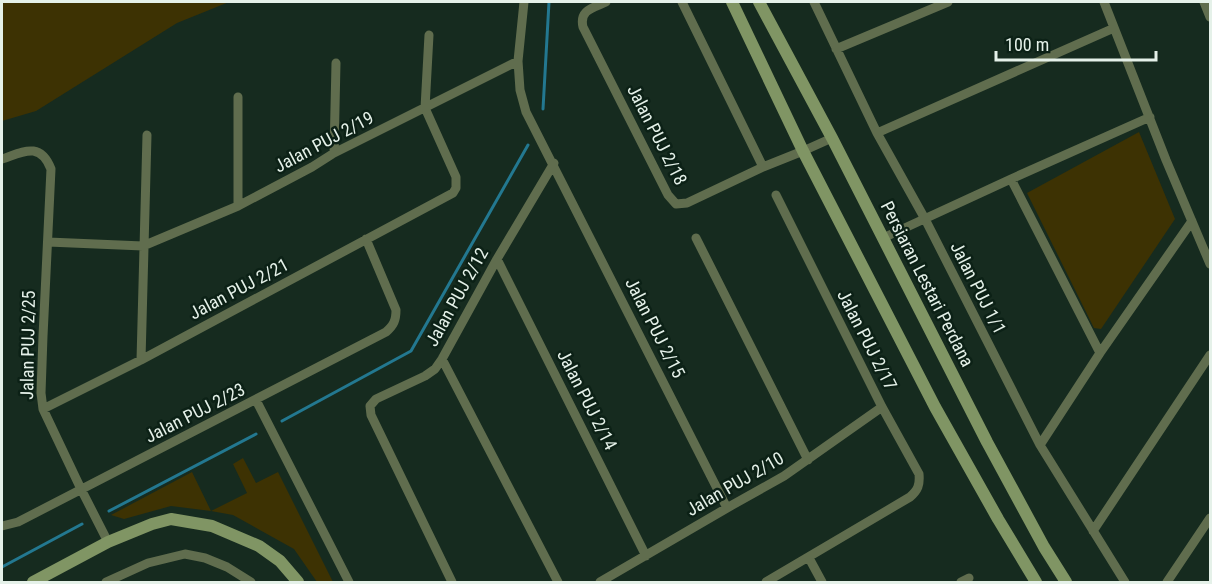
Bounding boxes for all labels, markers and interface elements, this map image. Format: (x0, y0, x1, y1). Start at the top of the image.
scale bar (996, 24, 1156, 62)
text: 100 m (1005, 34, 1049, 55)
street label: Jalan PUJ 2/18 (623, 81, 692, 188)
street label: Jalan PUJ 2/19 (271, 107, 377, 176)
street label: Persiaran Lestari Perdana (877, 198, 978, 370)
street label: Jalan PUJ 1/1 (946, 238, 1011, 337)
street label: Jalan PUJ 2/12 (421, 244, 492, 350)
street label: Jalan PUJ 2/21 (186, 254, 292, 323)
street label: Jalan PUJ 2/15 (621, 274, 690, 381)
street label: Jalan PUJ 2/17 (833, 286, 902, 393)
street label: Jalan PUJ 2/25 (16, 290, 39, 400)
street label: Jalan PUJ 2/14 (553, 346, 622, 453)
street label: Jalan PUJ 2/23 (141, 378, 248, 447)
street label: Jalan PUJ 2/10 (682, 447, 787, 520)

